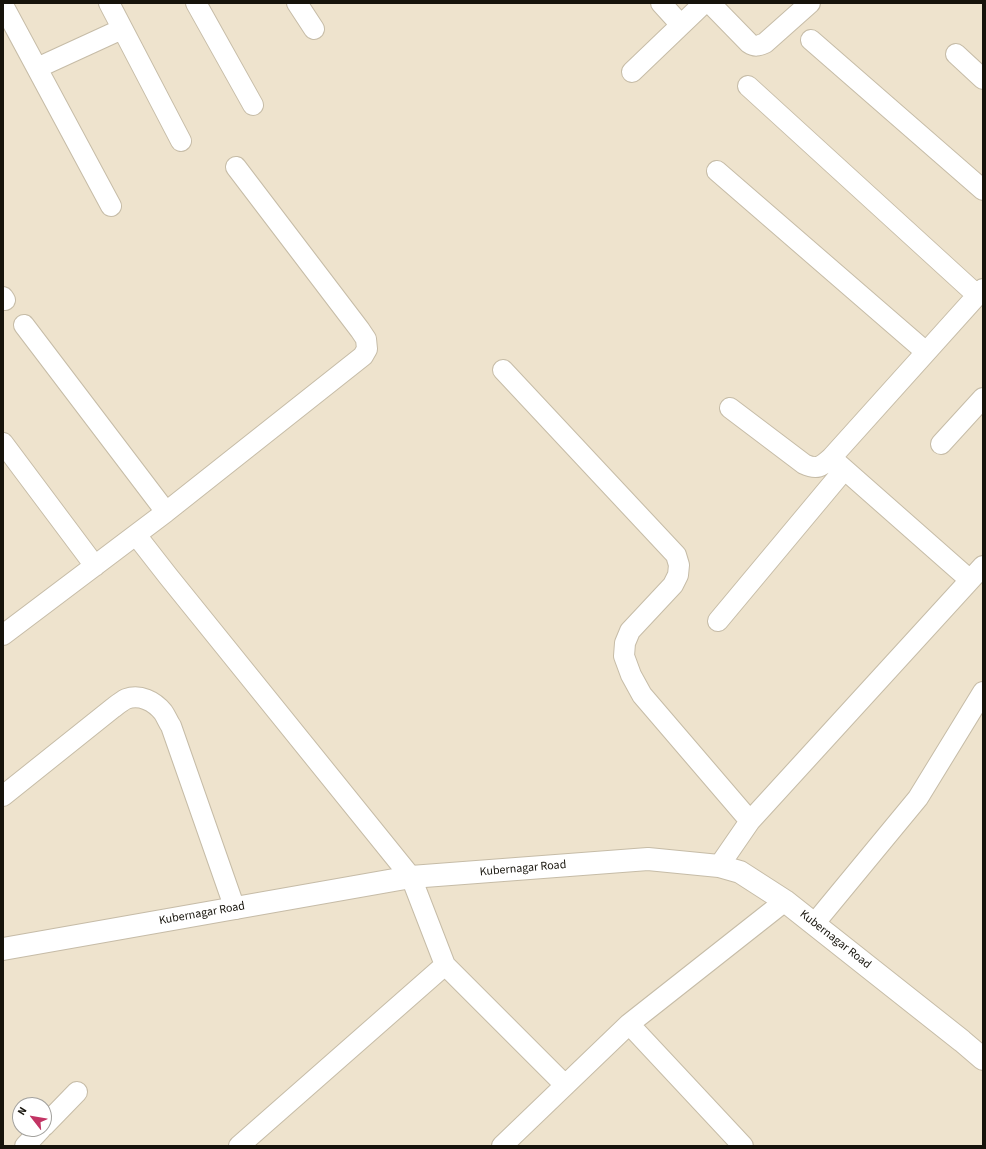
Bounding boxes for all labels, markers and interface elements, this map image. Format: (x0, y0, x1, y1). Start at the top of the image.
street label: Kubernagar Road (479, 858, 567, 880)
street label: Kubernagar Road (158, 899, 246, 929)
street label: Kubernagar Road (796, 908, 874, 972)
north arrow (12, 1097, 52, 1137)
text: N (14, 1104, 30, 1118)

